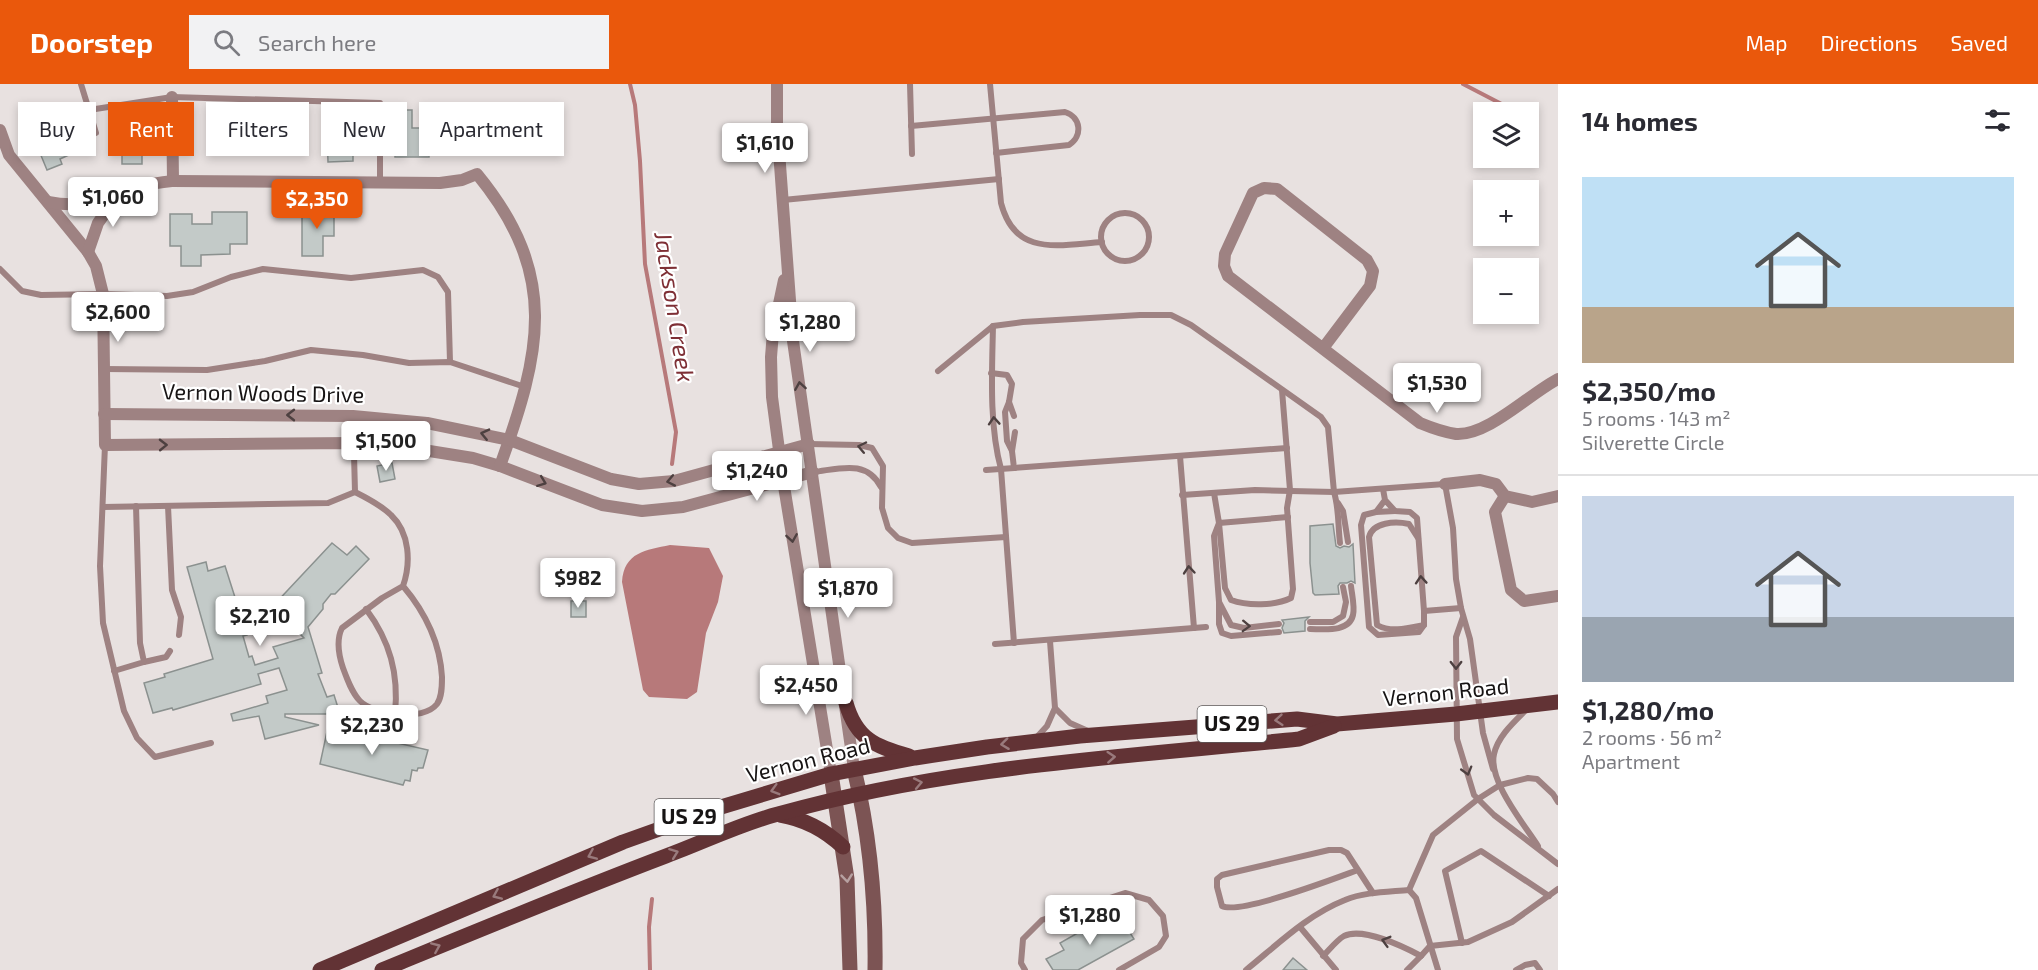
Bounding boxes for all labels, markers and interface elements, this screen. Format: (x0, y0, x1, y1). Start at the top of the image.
search box (189, 15, 609, 69)
text: Doorstep (30, 25, 153, 59)
icon: search (210, 26, 243, 59)
text: Search here (258, 29, 376, 55)
text: Map (1745, 30, 1788, 55)
text: Directions (1821, 30, 1917, 55)
text: Saved (1950, 30, 2008, 55)
chip: Buy (18, 102, 96, 156)
chip: Rent (108, 102, 194, 156)
chip: Filters (206, 102, 309, 156)
chip: New (321, 102, 407, 156)
chip: Apartment (419, 102, 564, 156)
map controls (1473, 102, 1539, 324)
button: layers (1473, 102, 1539, 168)
icon: filters (1981, 104, 2014, 137)
text: 14 homes (1582, 105, 1698, 136)
pin: $1,610 (716, 123, 814, 174)
text: $1,610 (736, 130, 794, 154)
pin: $1,060 (64, 177, 162, 228)
pin: $2,350 (268, 179, 366, 230)
button: + (1473, 180, 1539, 246)
text: $1,060 (82, 184, 144, 208)
text: $2,350 (285, 186, 349, 210)
icon: home (1744, 216, 1852, 324)
water label: Jackson Creek (649, 228, 702, 384)
button: − (1473, 258, 1539, 324)
pin: $2,600 (69, 292, 167, 343)
text: $2,600 (85, 299, 151, 323)
pin: $1,280 (761, 302, 859, 353)
text: $1,280 (779, 309, 841, 333)
pin: $1,530 (1388, 363, 1486, 414)
text: $1,530 (1407, 370, 1467, 394)
text: $2,350/mo (1582, 375, 1716, 406)
street label: Vernon Woods Drive (162, 377, 364, 407)
one-way arrow (794, 382, 806, 391)
text: 5 rooms · 143 m² (1582, 406, 1731, 430)
one-way arrow (287, 409, 296, 421)
one-way arrow (988, 417, 1001, 426)
pin: $1,500 (337, 421, 435, 472)
text: $1,500 (355, 428, 417, 452)
one-way arrow (480, 428, 490, 441)
text: Silverette Circle (1582, 430, 1724, 454)
one-way arrow (159, 438, 168, 451)
one-way arrow (857, 441, 867, 454)
pin: $1,240 (708, 451, 806, 502)
text: $1,240 (726, 458, 788, 482)
one-way arrow (667, 474, 677, 487)
one-way arrow (536, 475, 547, 487)
one-way arrow (786, 533, 798, 543)
icon: home (1744, 535, 1852, 643)
pin: $982 (542, 558, 614, 609)
text: $982 (554, 565, 602, 589)
one-way arrow (1182, 565, 1195, 574)
pin: $1,870 (799, 568, 897, 619)
text: $1,870 (818, 575, 878, 599)
one-way arrow (1415, 576, 1428, 585)
pin: $2,210 (211, 596, 309, 647)
text: $2,210 (230, 603, 290, 627)
one-way arrow (1242, 620, 1251, 632)
one-way arrow (1450, 661, 1462, 670)
pin: $2,450 (757, 665, 855, 716)
street label: Vernon Road (1381, 671, 1510, 711)
text: $2,450 (774, 672, 838, 696)
text: $1,280/mo (1582, 694, 1714, 725)
pin: $2,230 (323, 705, 421, 756)
road number: US 29 (1198, 706, 1266, 742)
text: $2,230 (340, 712, 404, 736)
one-way arrow (1275, 713, 1284, 726)
text: 2 rooms · 56 m² (1582, 725, 1722, 749)
street label: Vernon Road (743, 731, 872, 787)
one-way arrow (1000, 738, 1010, 750)
text: Apartment (1582, 749, 1680, 773)
one-way arrow (1106, 751, 1115, 764)
one-way arrow (1460, 765, 1472, 776)
one-way arrow (912, 777, 922, 790)
one-way arrow (770, 783, 781, 795)
road number: US 29 (654, 799, 724, 835)
one-way arrow (587, 848, 598, 860)
one-way arrow (667, 848, 678, 860)
one-way arrow (840, 873, 853, 882)
one-way arrow (492, 888, 503, 900)
pin: $1,280 (1041, 895, 1139, 946)
text: $1,280 (1059, 902, 1121, 926)
one-way arrow (1381, 936, 1392, 948)
one-way arrow (430, 943, 441, 955)

